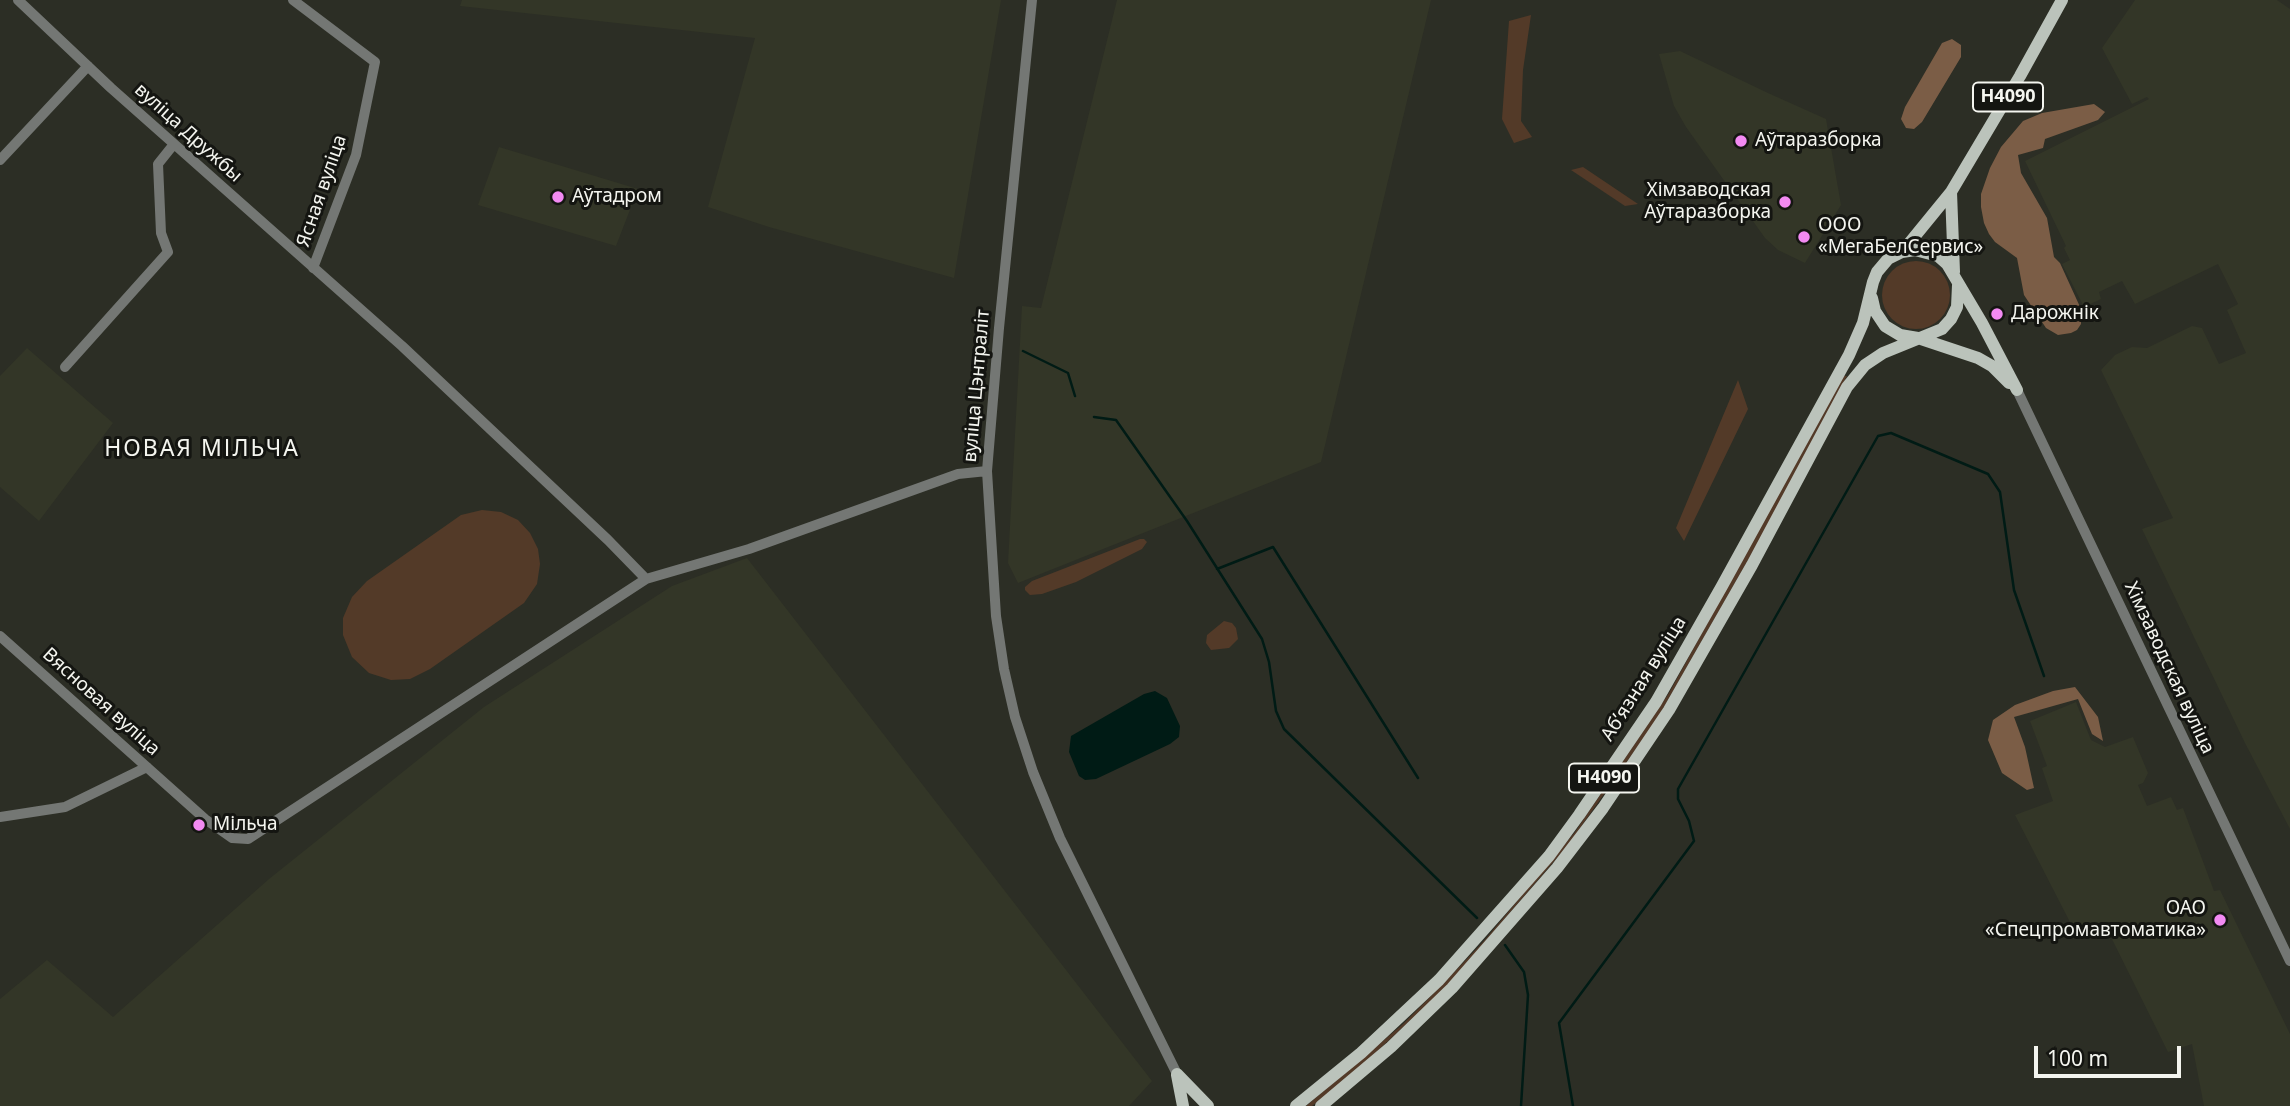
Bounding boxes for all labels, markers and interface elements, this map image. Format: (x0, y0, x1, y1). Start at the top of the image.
street label: вуліца Дружбы (129, 79, 247, 187)
road number: Н4090 (1973, 82, 2043, 112)
place label: Аўтаразборка (1755, 130, 1882, 152)
street label: Ясная вуліца (292, 132, 352, 250)
marker: Аўтаразборка (1733, 133, 1749, 149)
place label: Хімзаводская Аўтаразборка (1644, 180, 1771, 224)
place label: Аўтадром (572, 186, 662, 208)
marker: Аўтадром (550, 189, 566, 205)
marker: Хімзаводская Аўтаразборка (1777, 194, 1793, 210)
place label: ООО «МегаБелСервис» (1818, 215, 1983, 259)
marker: ООО «МегаБелСервис» (1796, 229, 1812, 245)
place label: Дарожнік (2011, 303, 2099, 325)
marker: Дарожнік (1989, 306, 2005, 322)
street label: вуліца Цэнтраліт (959, 309, 995, 463)
district label: НОВАЯ МІЛЬЧА (106, 435, 298, 463)
street label: Хімзаводская вуліца (2119, 578, 2219, 758)
street label: Абʼязная вуліца (1597, 612, 1691, 746)
street label: Вясновая вуліца (38, 643, 164, 761)
road number: Н4090 (1569, 764, 1639, 792)
place label: Мільча (213, 814, 278, 836)
marker: Мільча (191, 817, 207, 833)
place label: ОАО «Спецпромавтоматика» (1985, 898, 2206, 942)
marker: ОАО «Спецпромавтоматика» (2212, 912, 2228, 928)
scale bar (2038, 1032, 2185, 1076)
text: 100 m (2047, 1044, 2108, 1072)

